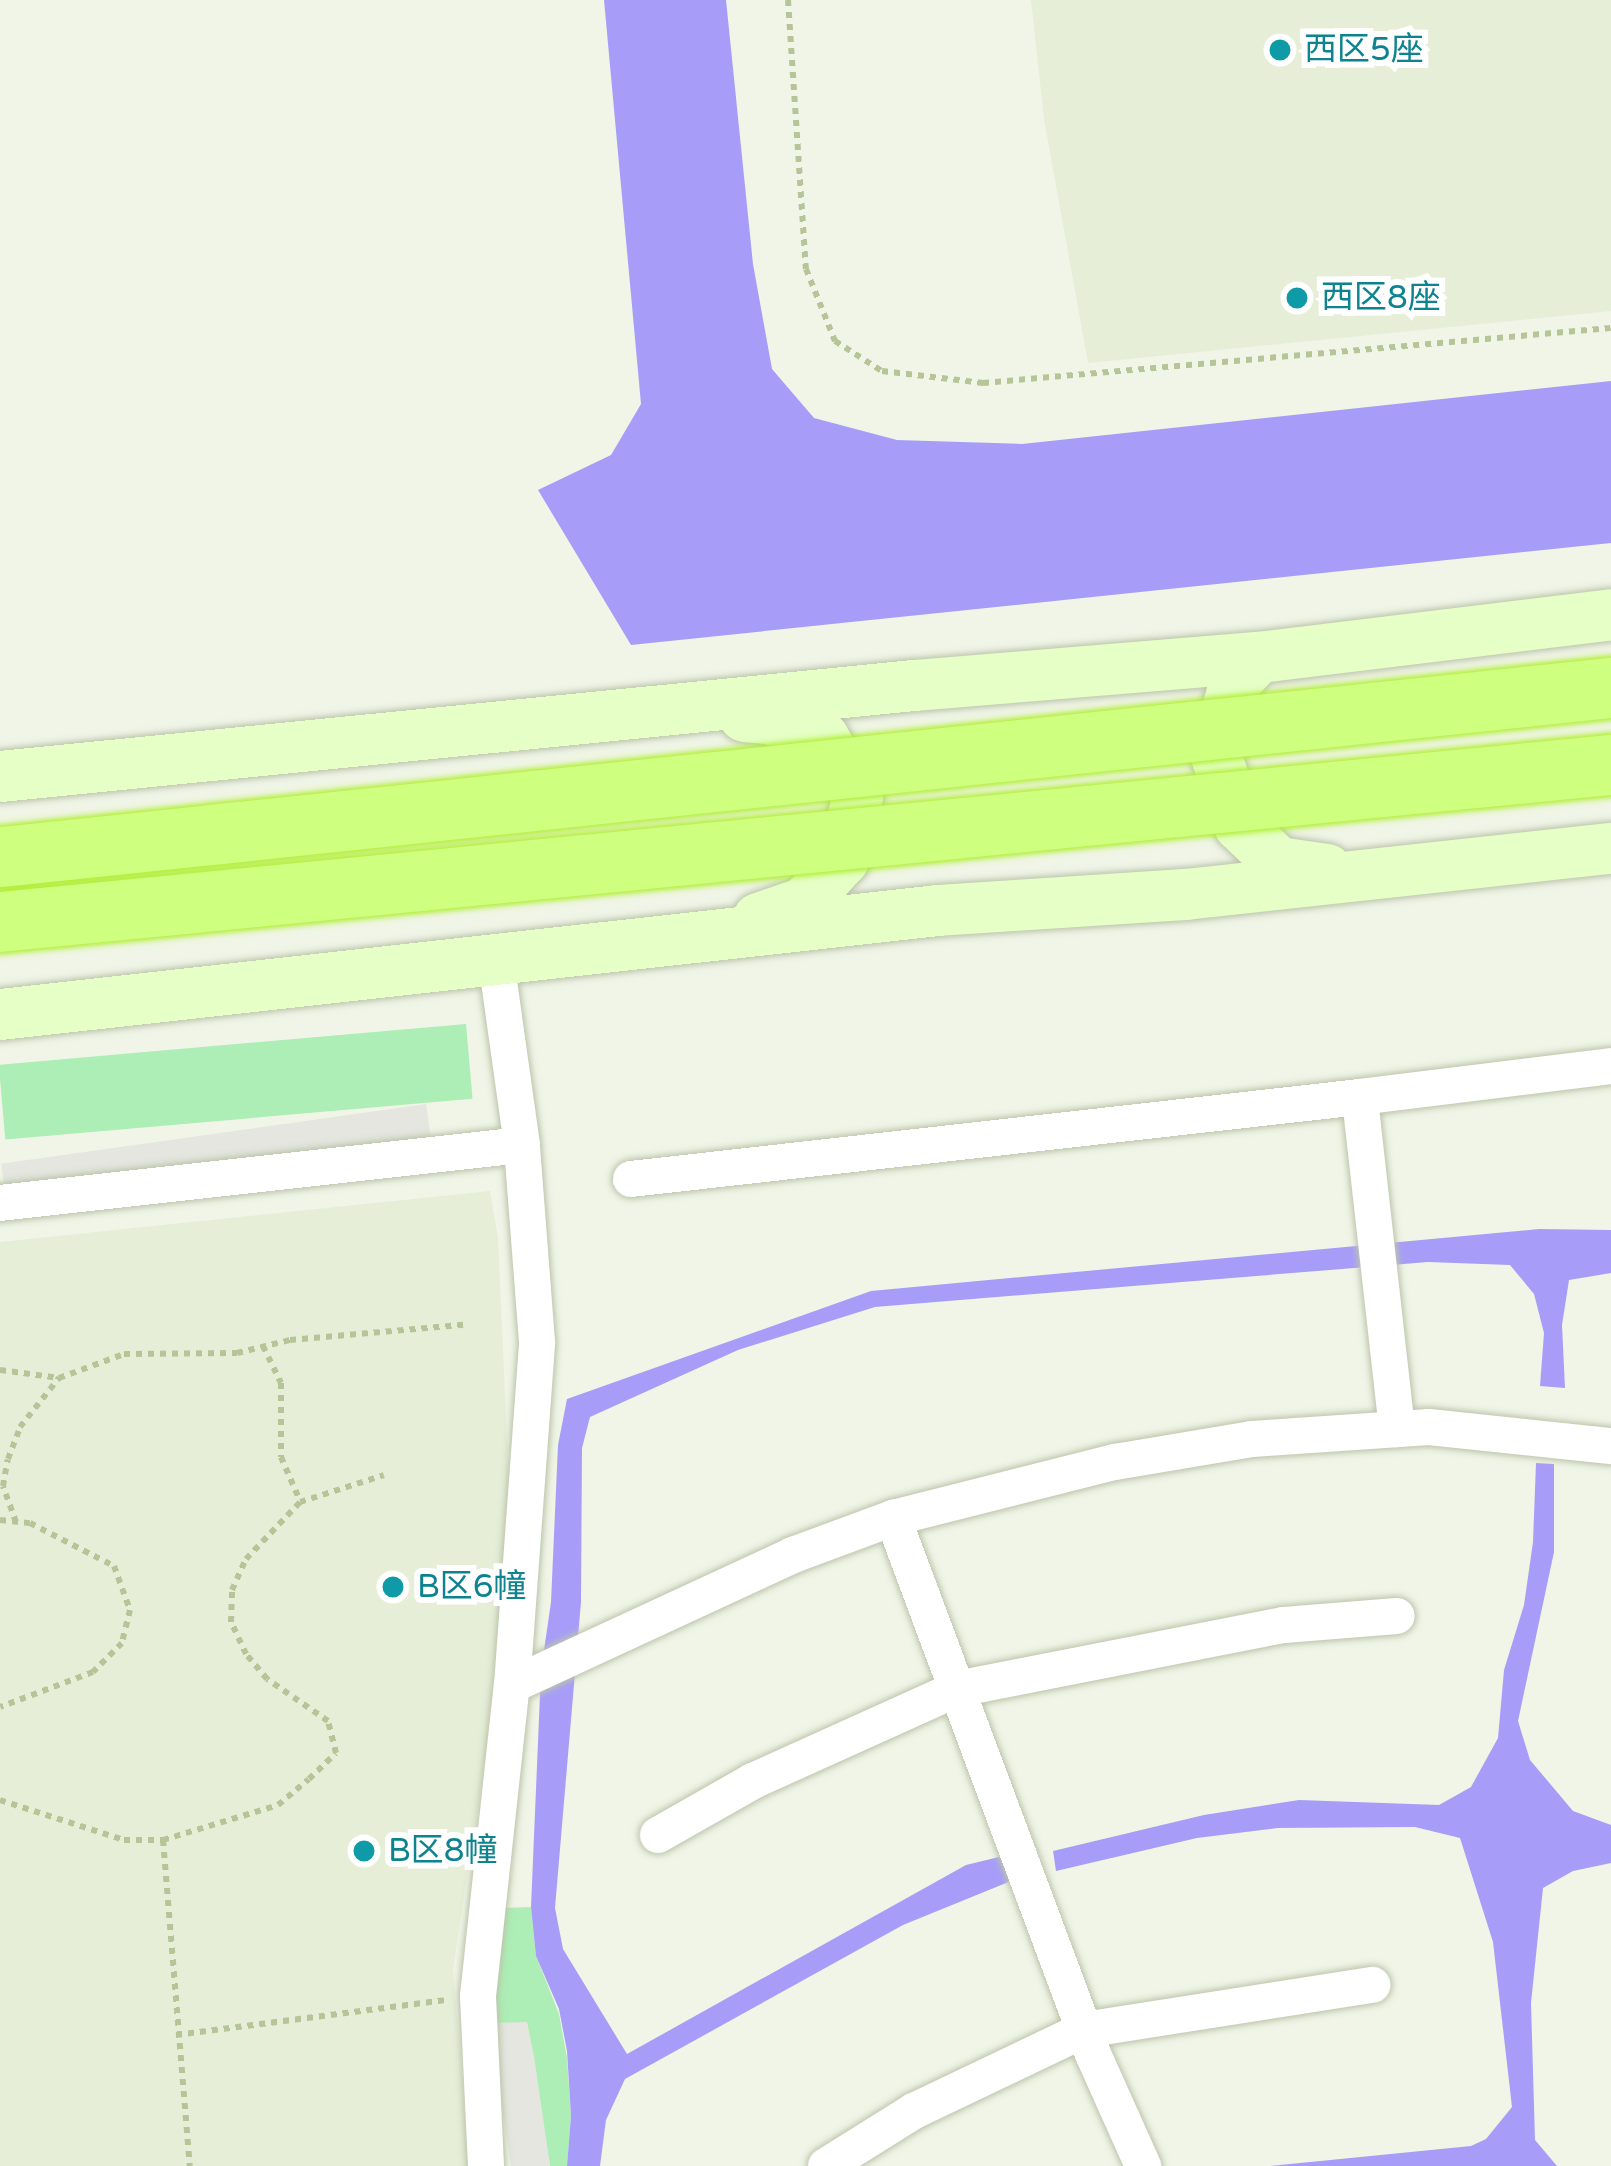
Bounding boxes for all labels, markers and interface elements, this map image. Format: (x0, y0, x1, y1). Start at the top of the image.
place label: 西区5座 (1304, 30, 1424, 70)
marker: 西区5座 (1267, 37, 1293, 63)
place label: 西区8座 (1321, 278, 1441, 318)
marker: 西区8座 (1284, 285, 1310, 311)
place label: B区6幢 (417, 1567, 527, 1607)
marker: B区6幢 (380, 1574, 406, 1600)
place label: B区8幢 (388, 1831, 498, 1871)
marker: B区8幢 (351, 1838, 377, 1864)

